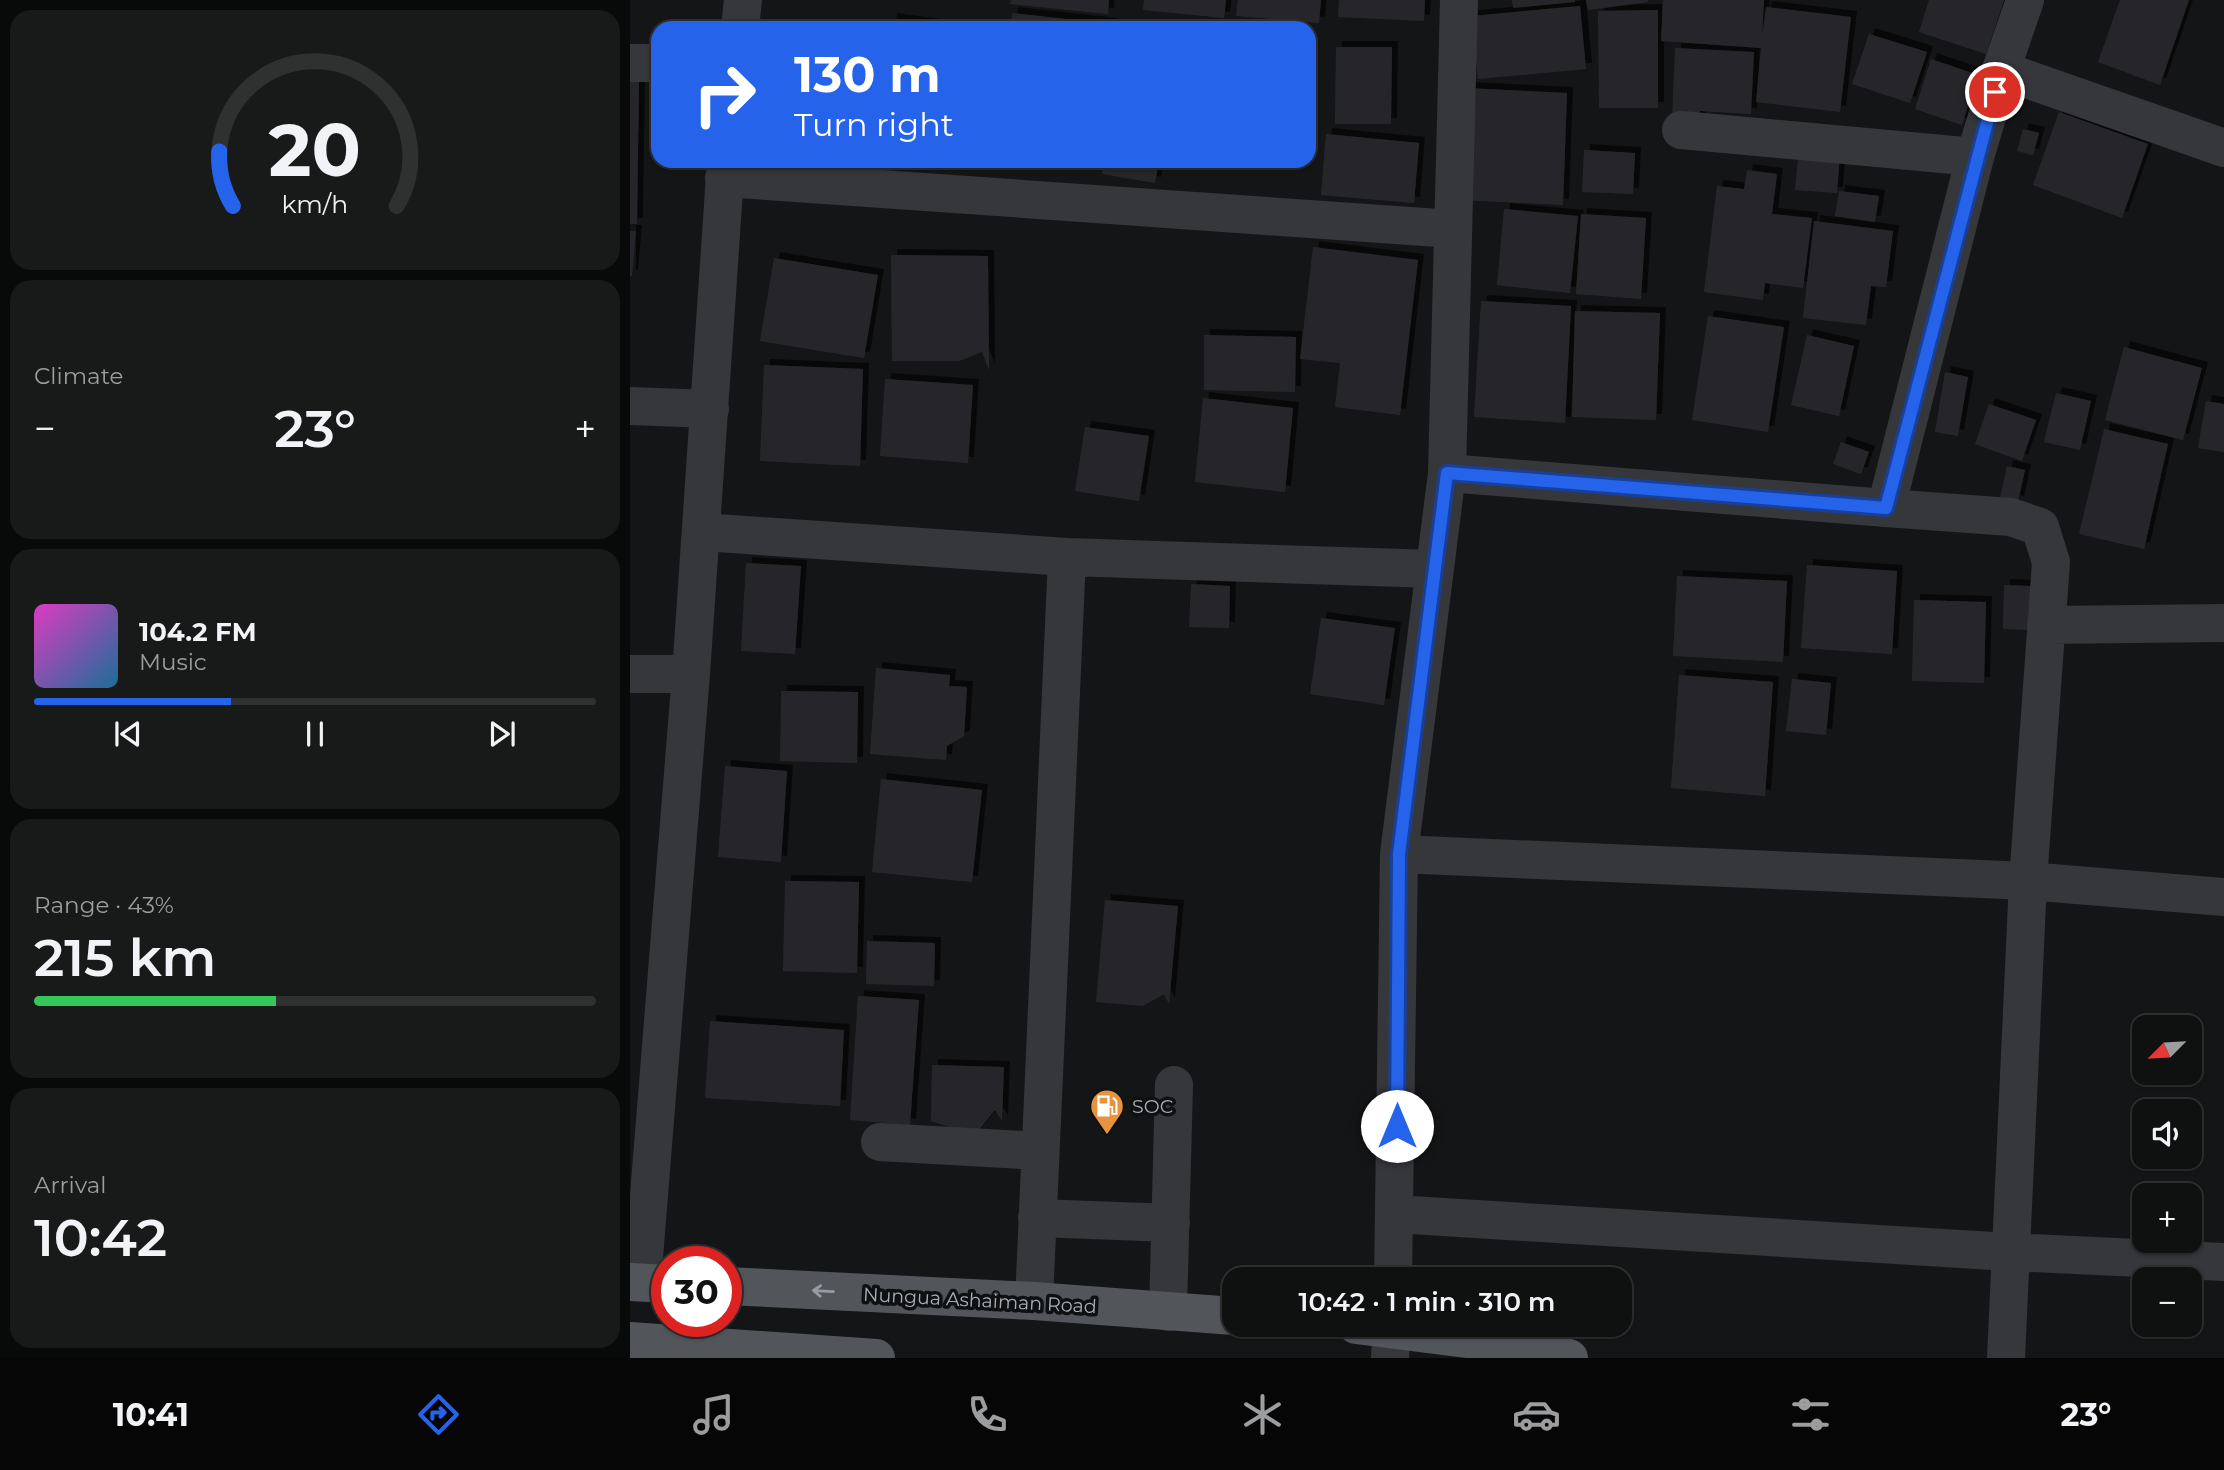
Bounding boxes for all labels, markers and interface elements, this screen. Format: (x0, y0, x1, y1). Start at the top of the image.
text: 130 m (794, 45, 941, 104)
icon: right (679, 49, 770, 140)
pin (1965, 62, 2025, 122)
icon: arrive (1976, 73, 2014, 111)
text: Turn right (794, 105, 954, 144)
text: 20 (269, 106, 361, 194)
text: km/h (282, 189, 348, 219)
text: Climate (34, 362, 123, 390)
text: 23° (274, 397, 356, 460)
text: − (34, 405, 56, 452)
text: + (574, 405, 596, 452)
text: 104.2 FM (139, 616, 257, 648)
text: Music (139, 648, 207, 676)
icon: previous (109, 715, 147, 753)
icon: pause (296, 715, 334, 753)
icon: next (483, 715, 521, 753)
text: Range · 43% (34, 891, 174, 919)
text: 215 km (34, 926, 216, 989)
north arrow (2132, 1015, 2202, 1085)
map controls (2132, 1015, 2202, 1337)
fuel station icon: SOC (1088, 1087, 1126, 1136)
position arrow (1360, 1089, 1434, 1163)
place label: SOC (1132, 1095, 1173, 1118)
button: sound (2132, 1099, 2202, 1169)
text: Arrival (34, 1171, 107, 1199)
button: + (2132, 1183, 2202, 1253)
text: 10:42 (34, 1206, 167, 1269)
speed limit sign: 30 (651, 1246, 742, 1337)
button: − (2132, 1267, 2202, 1337)
street label: Nungua Ashaiman Road (863, 1283, 1097, 1318)
one-way arrow (812, 1285, 835, 1298)
text: 10:42 · 1 min · 310 m (1299, 1286, 1555, 1318)
icon: directions (414, 1390, 463, 1439)
icon: music (689, 1390, 738, 1439)
icon: phone (963, 1390, 1012, 1439)
icon: climate (1238, 1390, 1287, 1439)
icon: car (1512, 1390, 1561, 1439)
icon: filters (1786, 1390, 1835, 1439)
text: 10:41 (113, 1395, 189, 1434)
text: 23° (2061, 1395, 2111, 1434)

